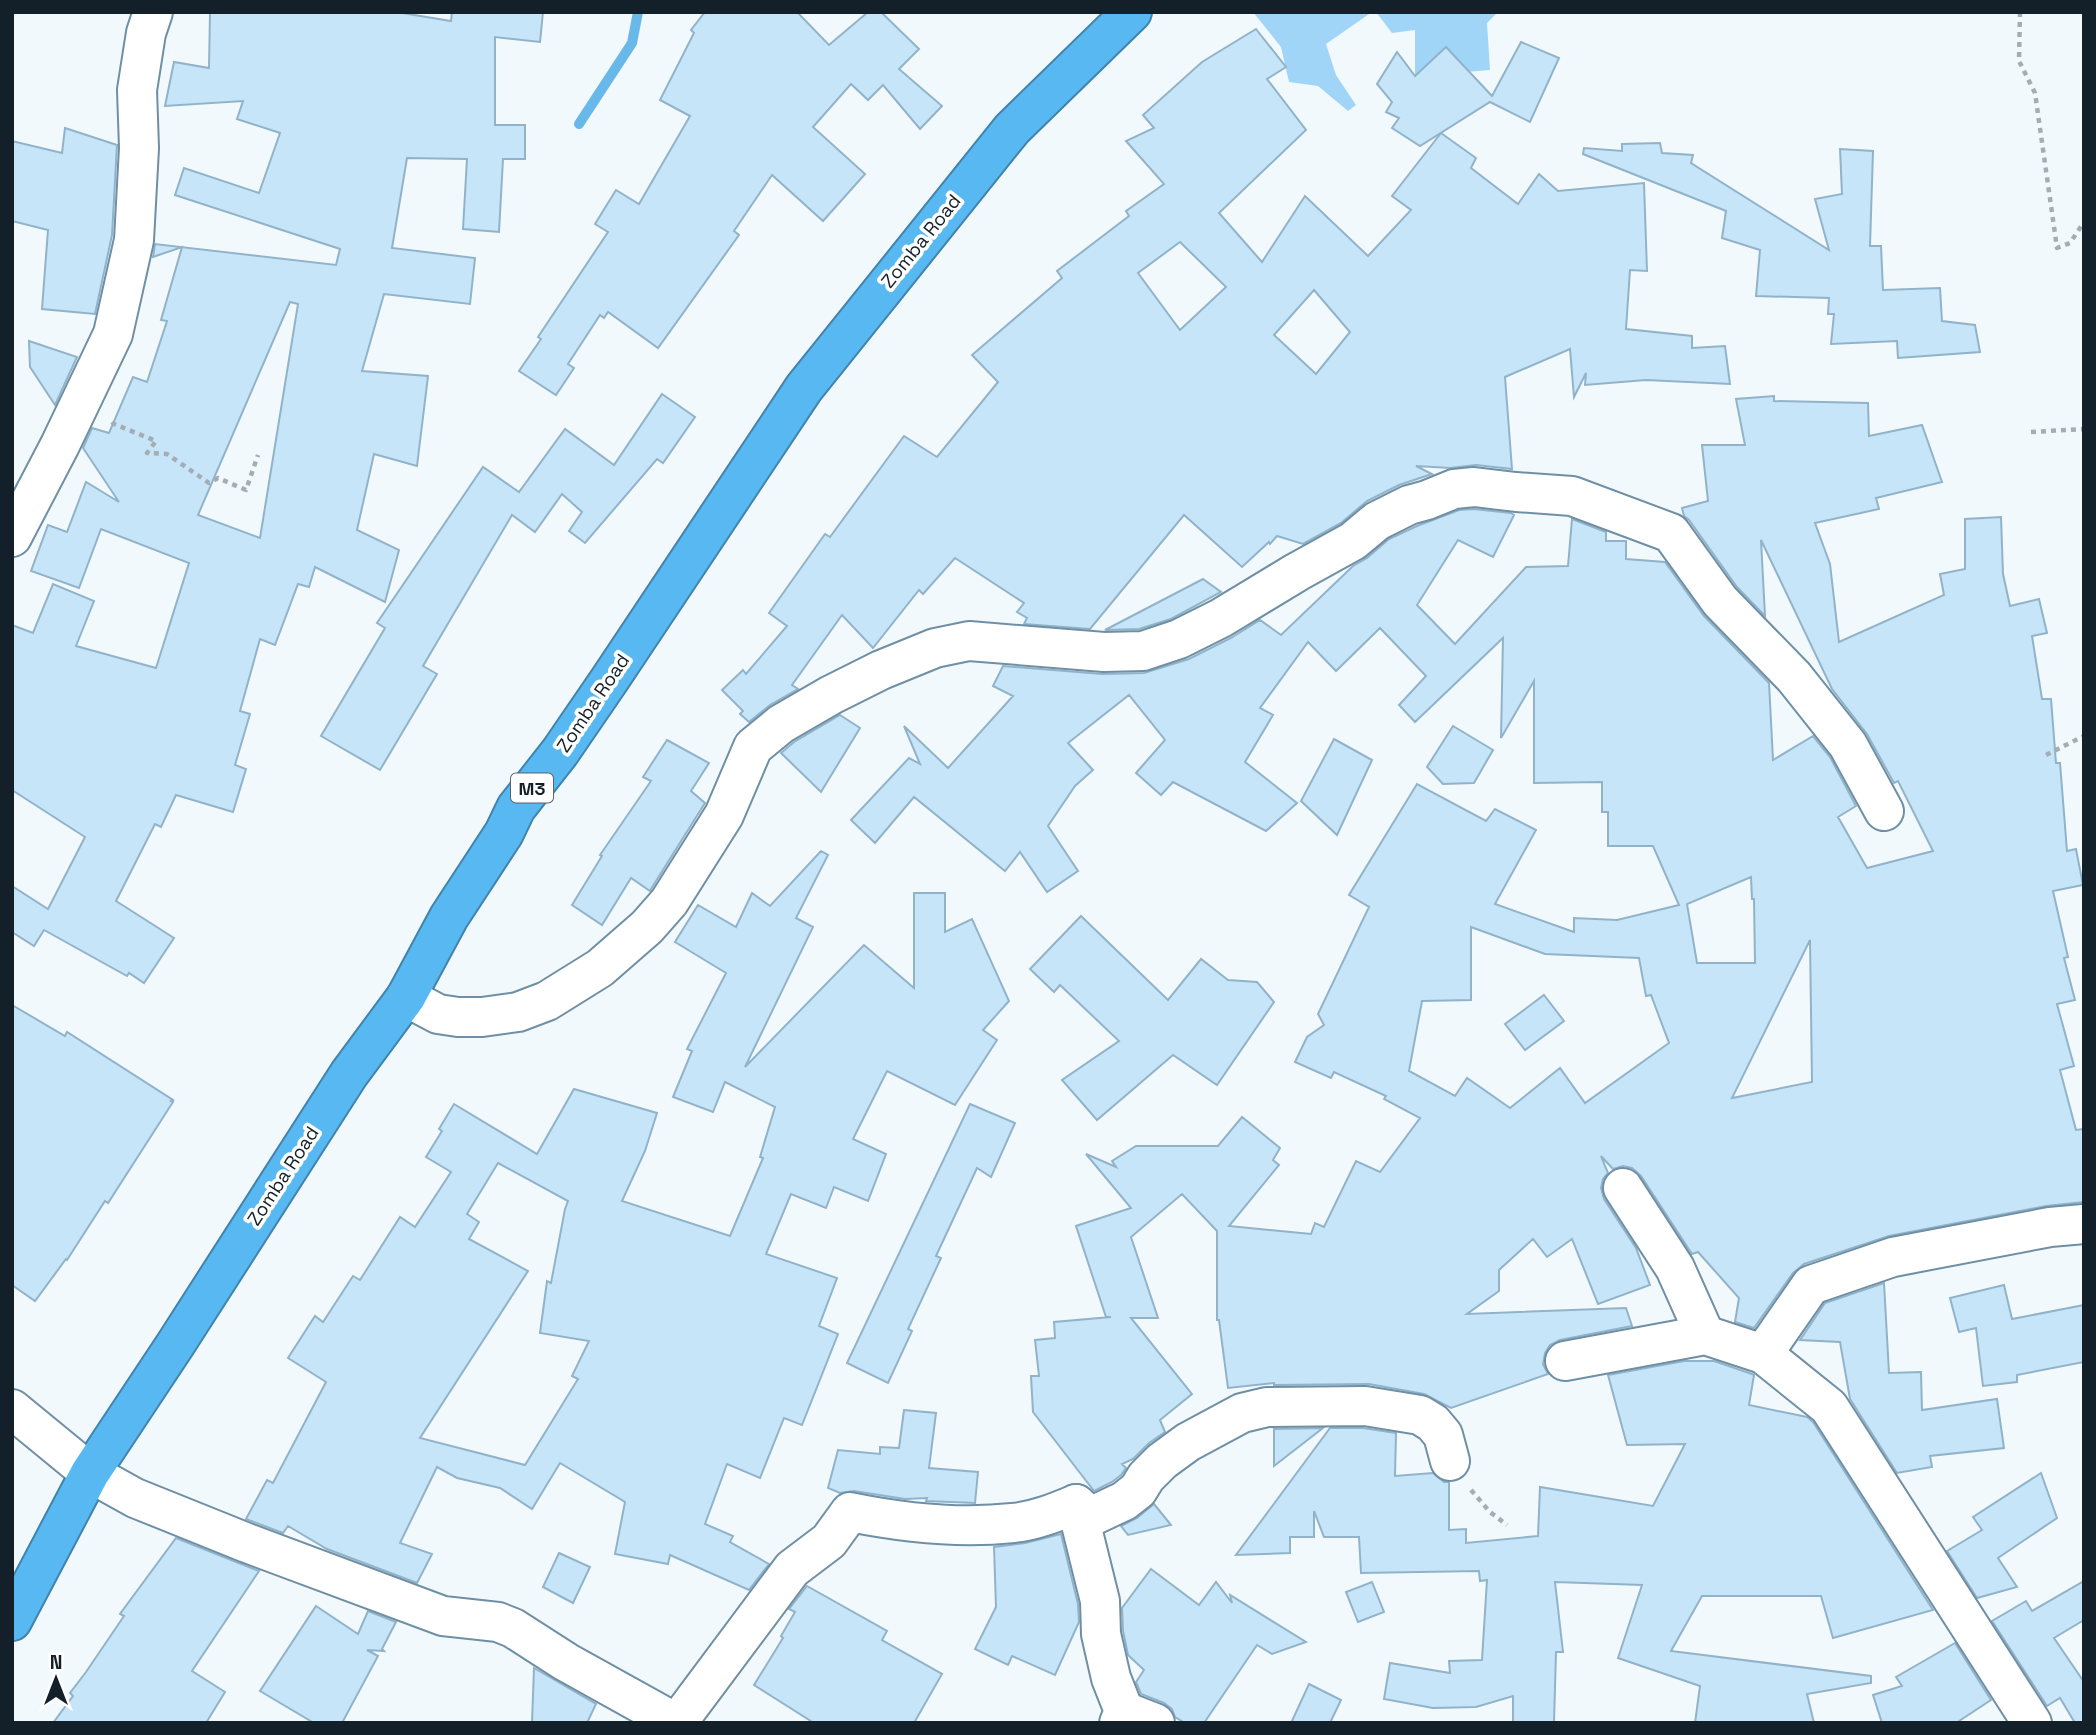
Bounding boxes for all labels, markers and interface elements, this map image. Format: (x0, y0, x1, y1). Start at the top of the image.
street label: Zomba Road (876, 189, 966, 293)
street label: Zomba Road (551, 649, 635, 757)
road number: M3 (511, 774, 553, 802)
street label: Zomba Road (242, 1122, 324, 1230)
north arrow (21, 1644, 91, 1714)
text: N (50, 1650, 62, 1675)

